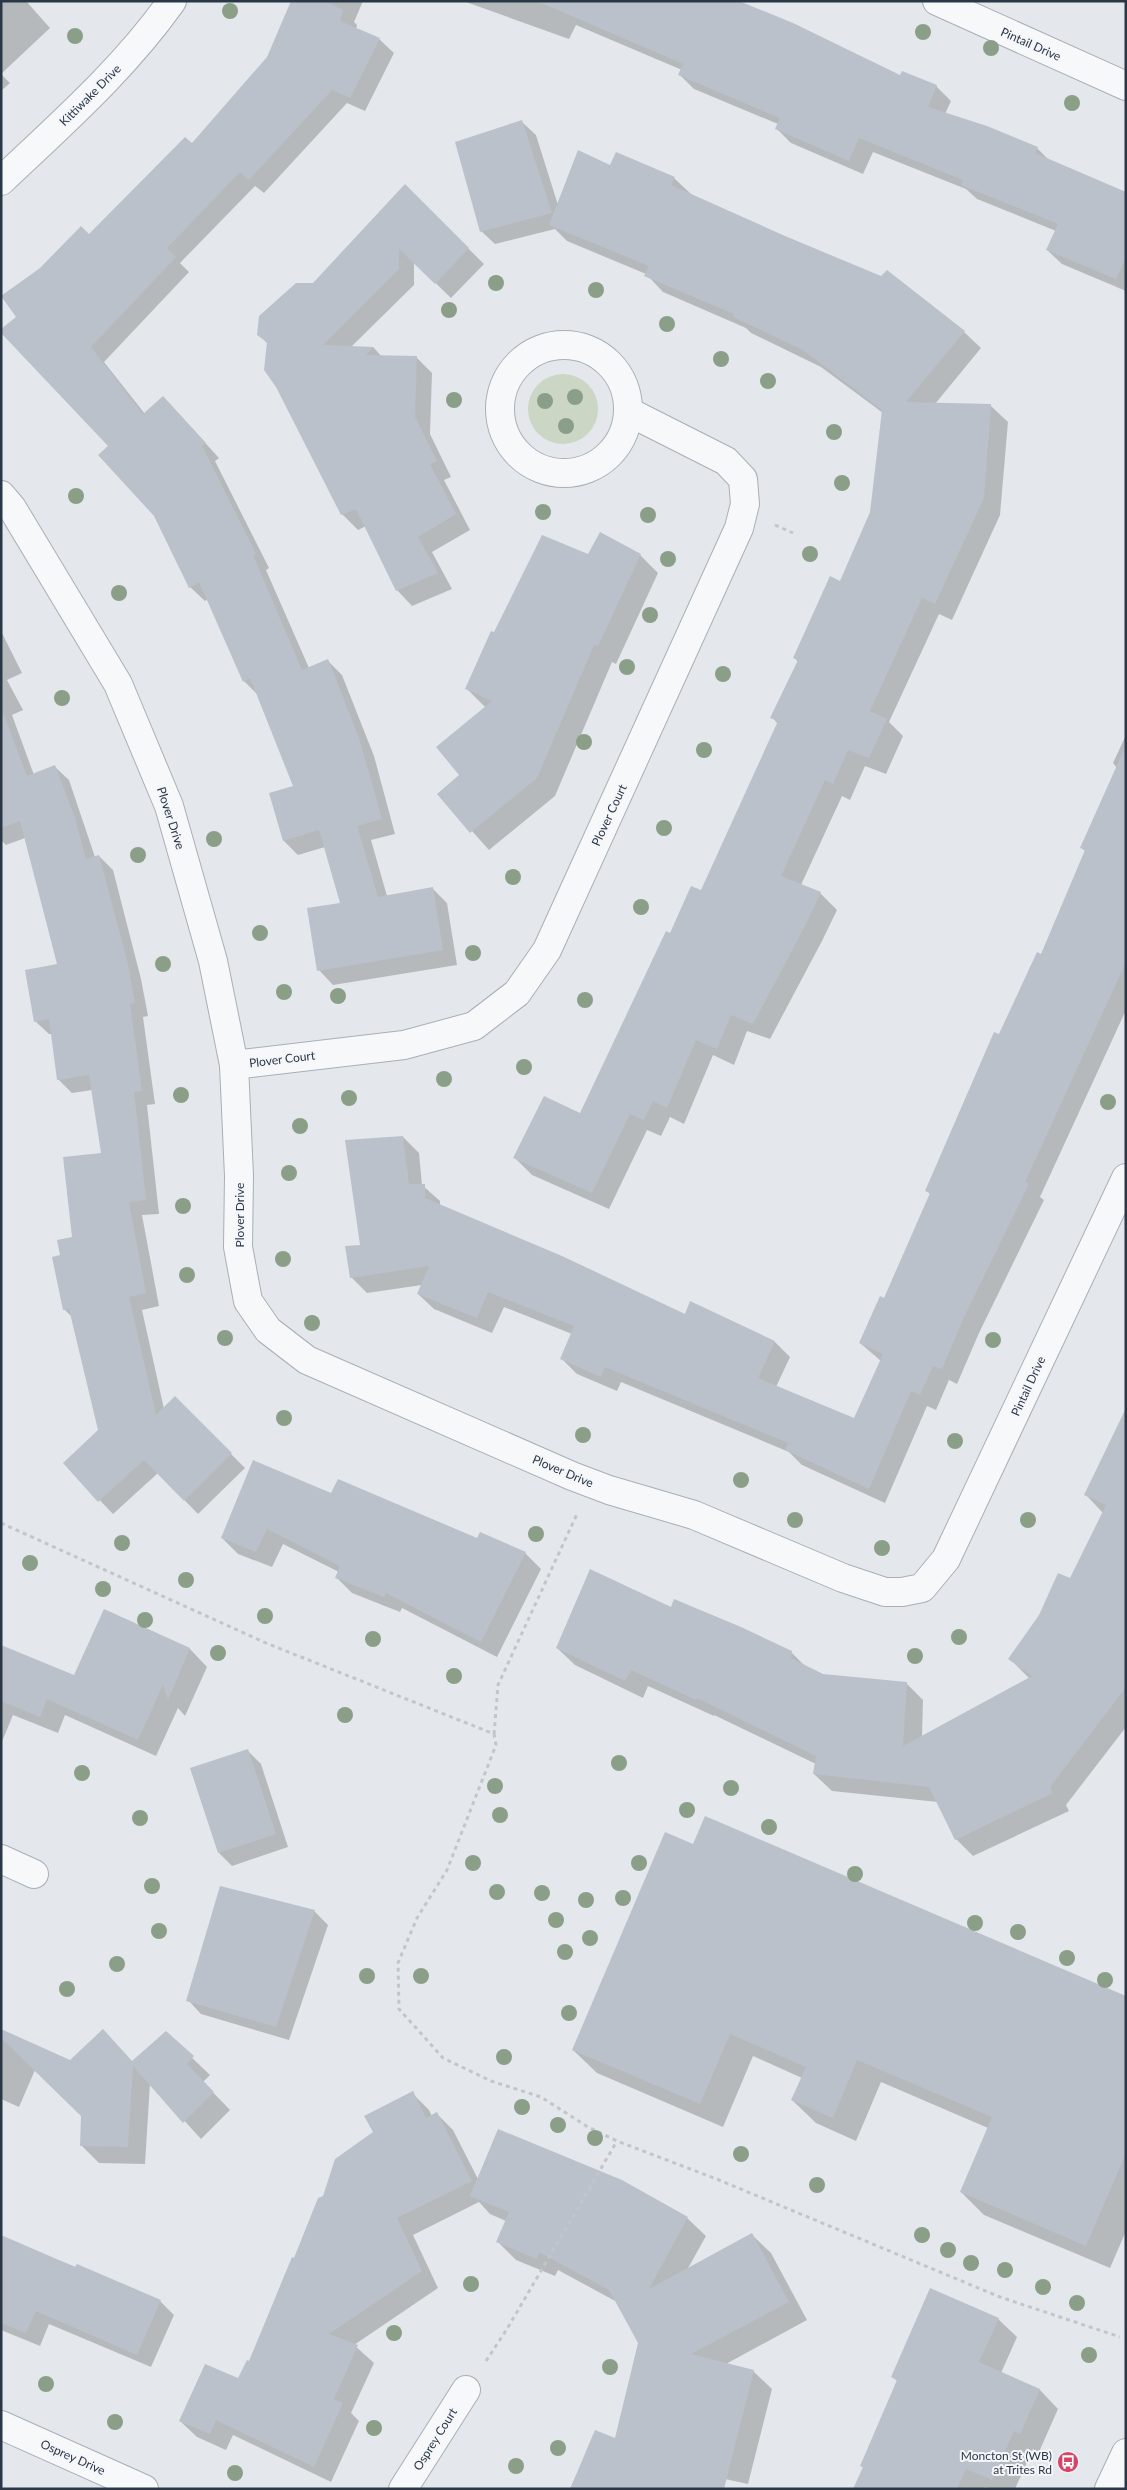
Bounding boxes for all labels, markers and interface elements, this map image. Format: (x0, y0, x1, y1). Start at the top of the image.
street label: Pintail Drive (999, 24, 1063, 64)
street label: Kittiwake Drive (56, 61, 124, 129)
street label: Plover Court (588, 781, 630, 848)
street label: Plover Drive (154, 785, 188, 851)
street label: Plover Court (248, 1047, 316, 1070)
street label: Plover Drive (232, 1183, 247, 1247)
street label: Pintail Drive (1008, 1354, 1048, 1418)
street label: Plover Drive (530, 1451, 596, 1491)
street label: Osprey Court (410, 2404, 460, 2473)
street label: Osprey Drive (38, 2436, 108, 2478)
place label: Moncton St (WB) at Trites Rd (961, 2448, 1052, 2477)
bus stop icon: Moncton St (WB) at Trites Rd (1056, 2450, 1080, 2474)

